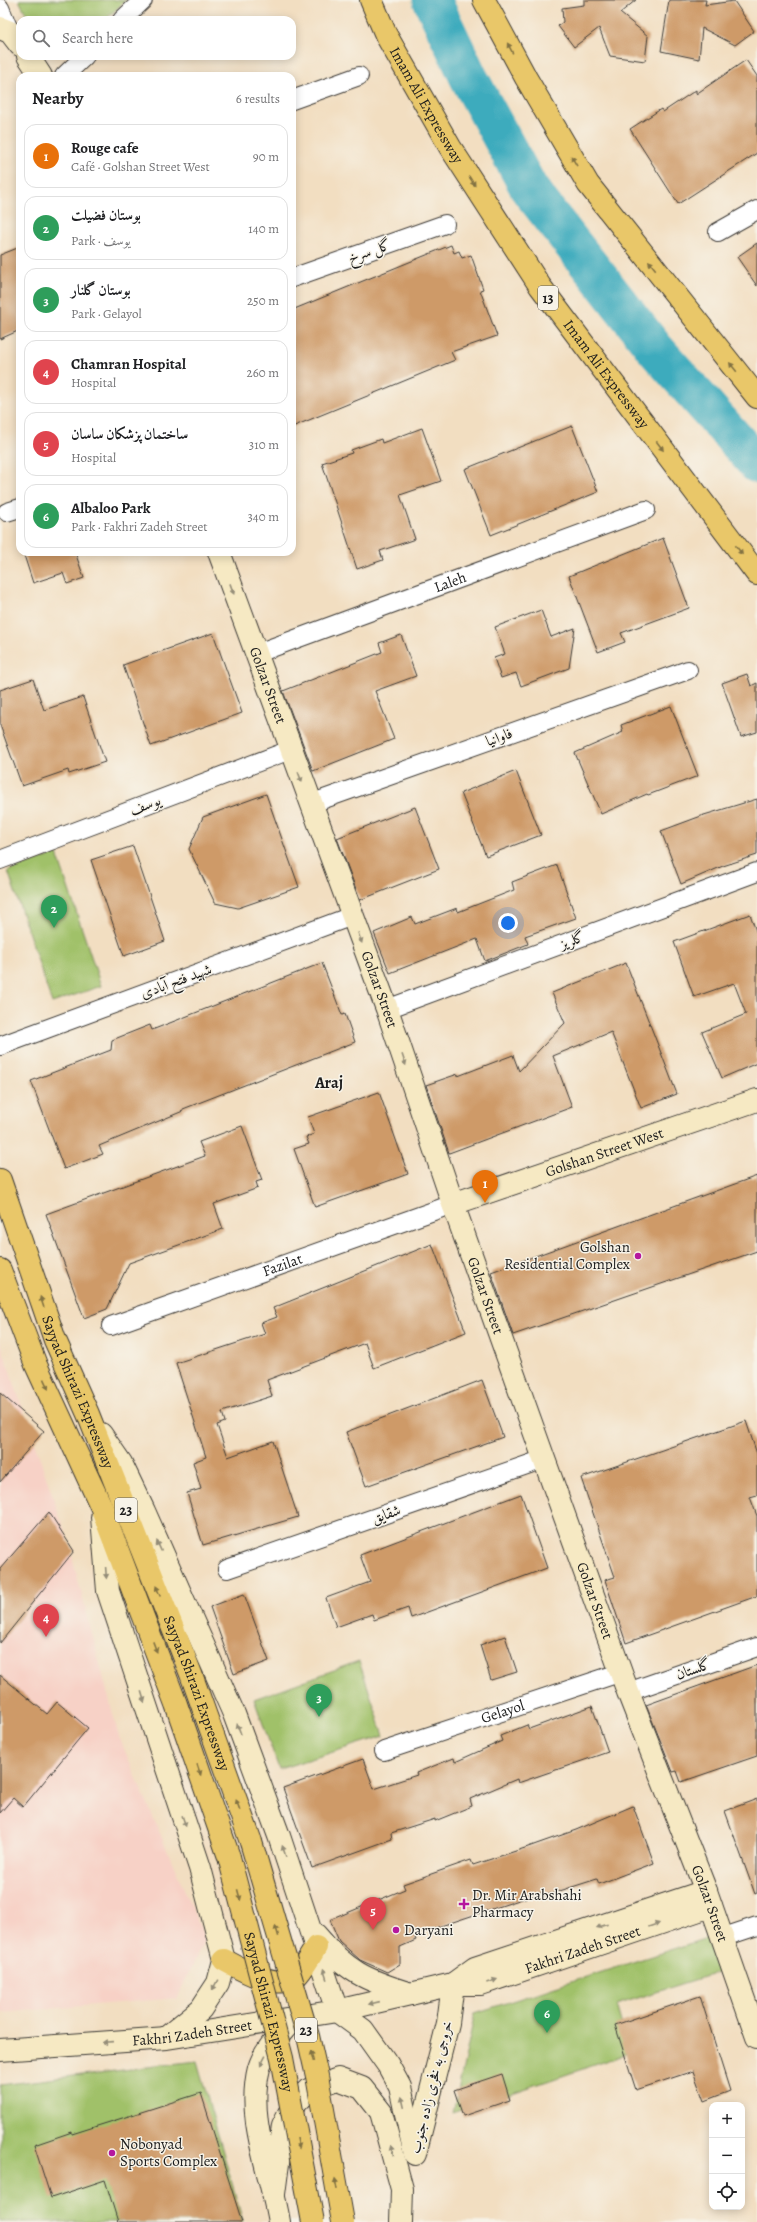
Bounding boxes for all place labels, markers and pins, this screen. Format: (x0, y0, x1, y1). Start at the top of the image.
pin: 2 (41, 895, 67, 928)
pin: 1 (472, 1170, 498, 1203)
place label: Golshan Residential Complex (504, 1237, 630, 1274)
marker: Golshan Residential Complex (633, 1251, 643, 1261)
pin: 4 (33, 1604, 59, 1637)
pin: 3 (306, 1684, 332, 1717)
place label: Dr. Mir Arabshahi Pharmacy (472, 1885, 582, 1922)
pin: 5 (360, 1897, 386, 1930)
marker: Dr. Mir Arabshahi Pharmacy (459, 1899, 469, 1909)
place label: Daryani (404, 1920, 453, 1940)
marker: Daryani (391, 1925, 401, 1935)
pin: 6 (534, 2000, 560, 2033)
place label: Nobonyad Sports Complex (120, 2134, 217, 2171)
marker: Nobonyad Sports Complex (107, 2148, 117, 2158)

